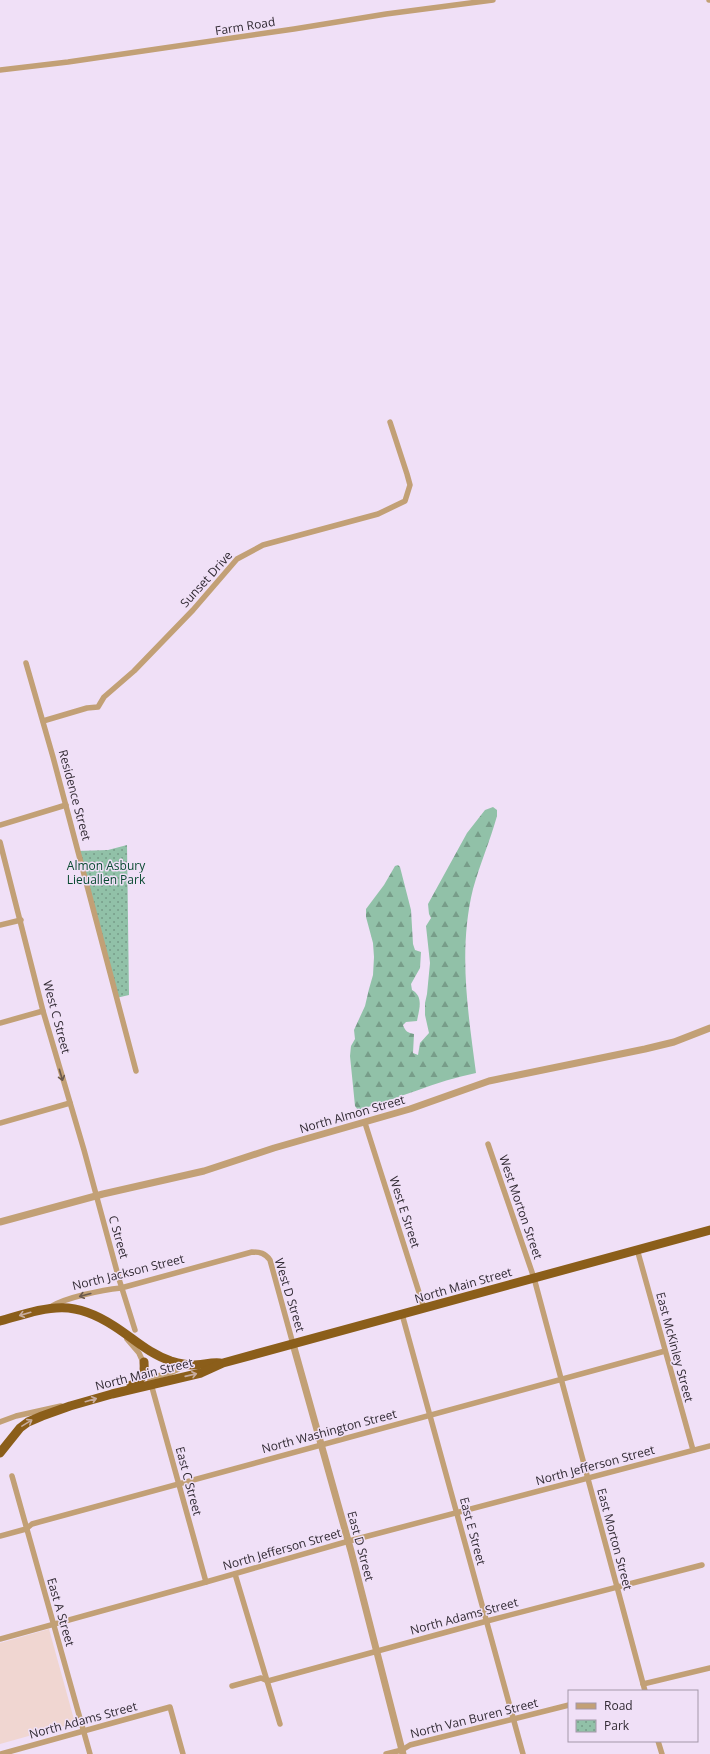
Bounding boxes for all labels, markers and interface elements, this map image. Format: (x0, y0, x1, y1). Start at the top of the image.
street label: Farm Road (214, 13, 276, 39)
street label: Sunset Drive (176, 547, 236, 611)
street label: Residence Street (55, 748, 95, 842)
park label: Almon Asbury Lieuallen Park (67, 857, 146, 888)
street label: West C Street (39, 979, 75, 1055)
one-way arrow (58, 1068, 65, 1081)
street label: North Almon Street (297, 1091, 407, 1137)
street label: West Morton Street (495, 1153, 547, 1261)
street label: West E Street (385, 1174, 425, 1250)
street label: C Street (105, 1213, 133, 1261)
street label: North Jackson Street (70, 1250, 186, 1294)
street label: West D Street (271, 1256, 309, 1334)
street label: North Main Street (412, 1263, 514, 1307)
street label: East McKinley Street (652, 1290, 698, 1404)
one-way arrow (78, 1292, 91, 1299)
one-way arrow (18, 1311, 31, 1318)
street label: North Main Street (93, 1354, 195, 1394)
one-way arrow (184, 1371, 197, 1379)
one-way arrow (84, 1396, 97, 1403)
street label: North Washington Street (260, 1405, 398, 1457)
one-way arrow (22, 1419, 33, 1428)
street label: North Jefferson Street (534, 1441, 656, 1489)
street label: East C Street (172, 1445, 206, 1517)
street label: East Morton Street (593, 1486, 637, 1592)
street label: East E Street (456, 1495, 490, 1567)
street label: East D Street (343, 1509, 379, 1583)
street label: North Jefferson Street (221, 1524, 343, 1574)
street label: East A Street (43, 1576, 79, 1648)
street label: North Adams Street (408, 1593, 520, 1639)
legend (568, 1690, 698, 1742)
street label: North Van Buren Street (408, 1694, 540, 1742)
street label: North Adams Street (27, 1697, 139, 1743)
text: Road (604, 1697, 633, 1714)
text: Park (604, 1717, 630, 1734)

